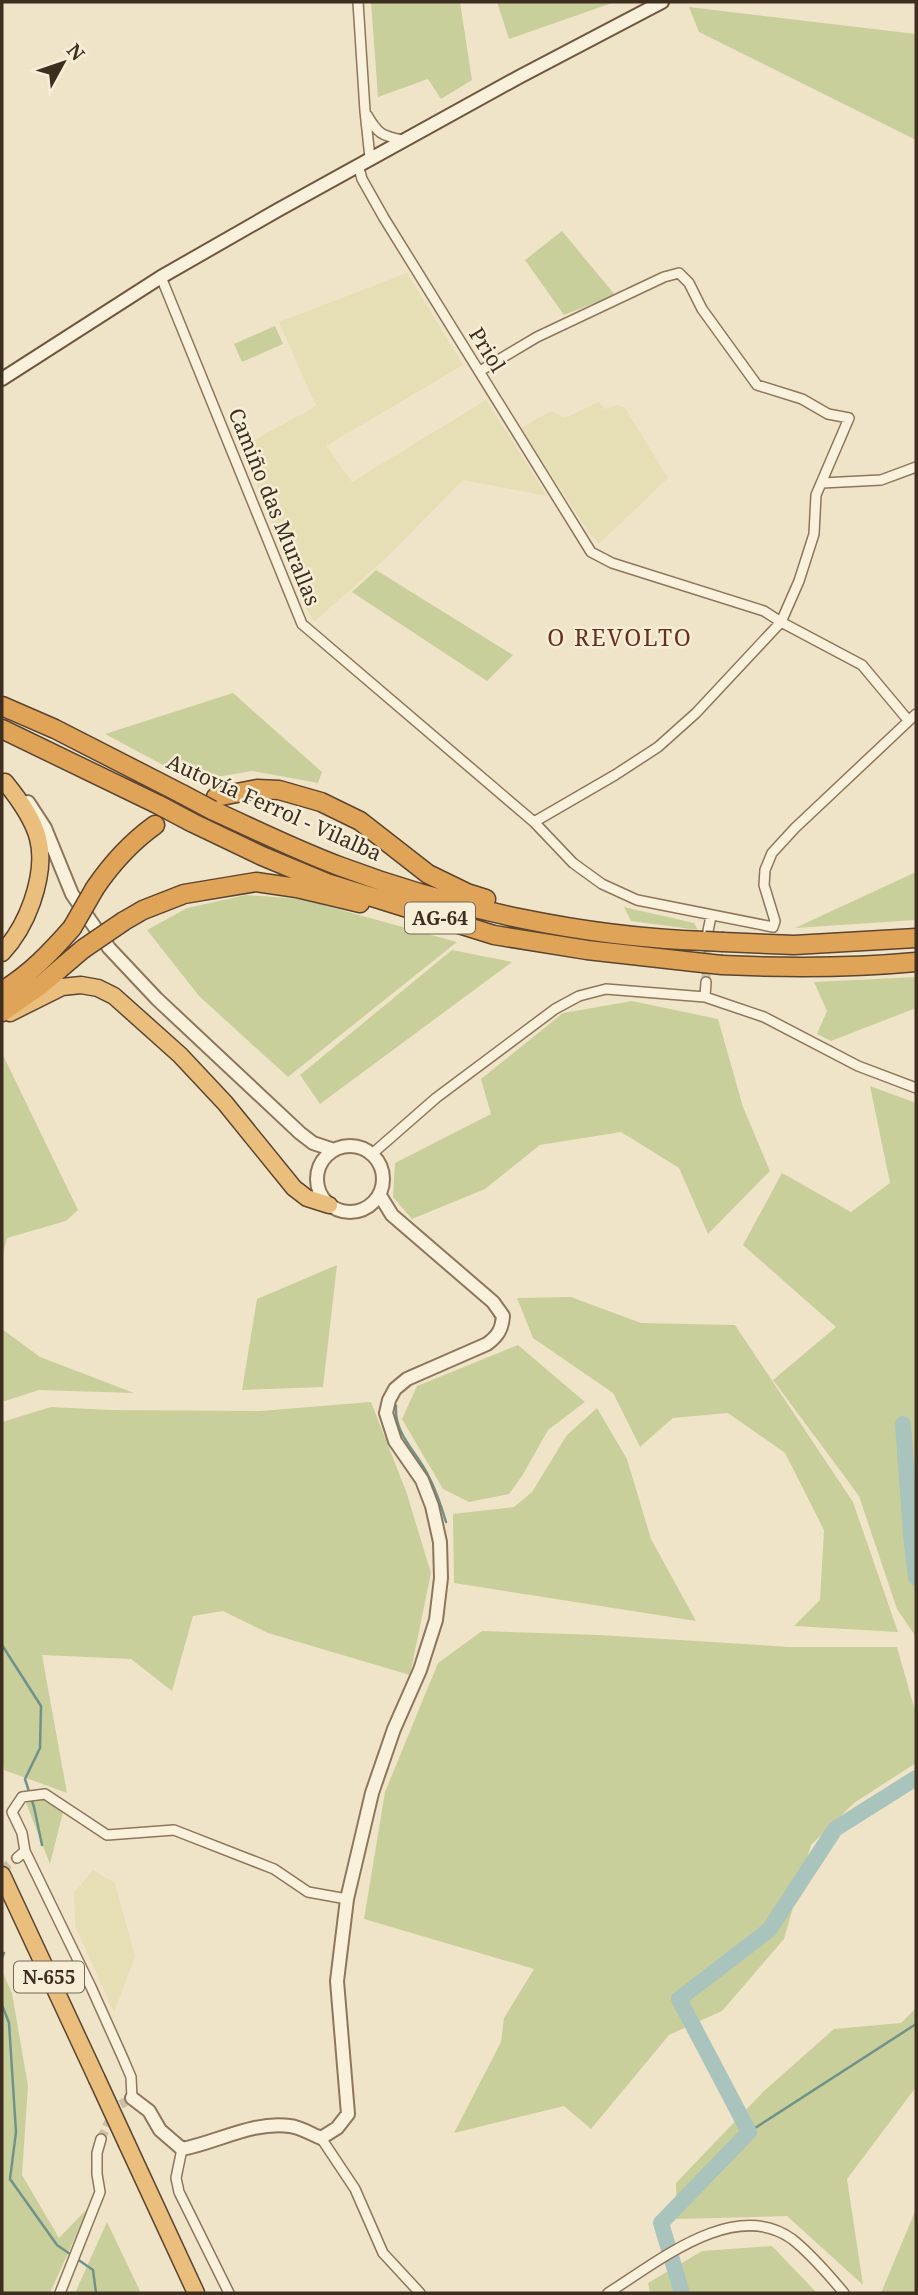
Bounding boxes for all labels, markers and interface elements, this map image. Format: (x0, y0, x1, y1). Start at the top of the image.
north arrow (28, 28, 98, 98)
text: N (61, 38, 91, 66)
street label: Priol (463, 322, 513, 378)
street label: Camiño das Murallas (222, 404, 327, 610)
district label: O REVOLTO (547, 621, 693, 653)
street label: Autovía Ferrol - Vilalba (163, 747, 386, 867)
road number: AG-64 (405, 902, 475, 934)
road number: N-655 (14, 1962, 84, 1993)

